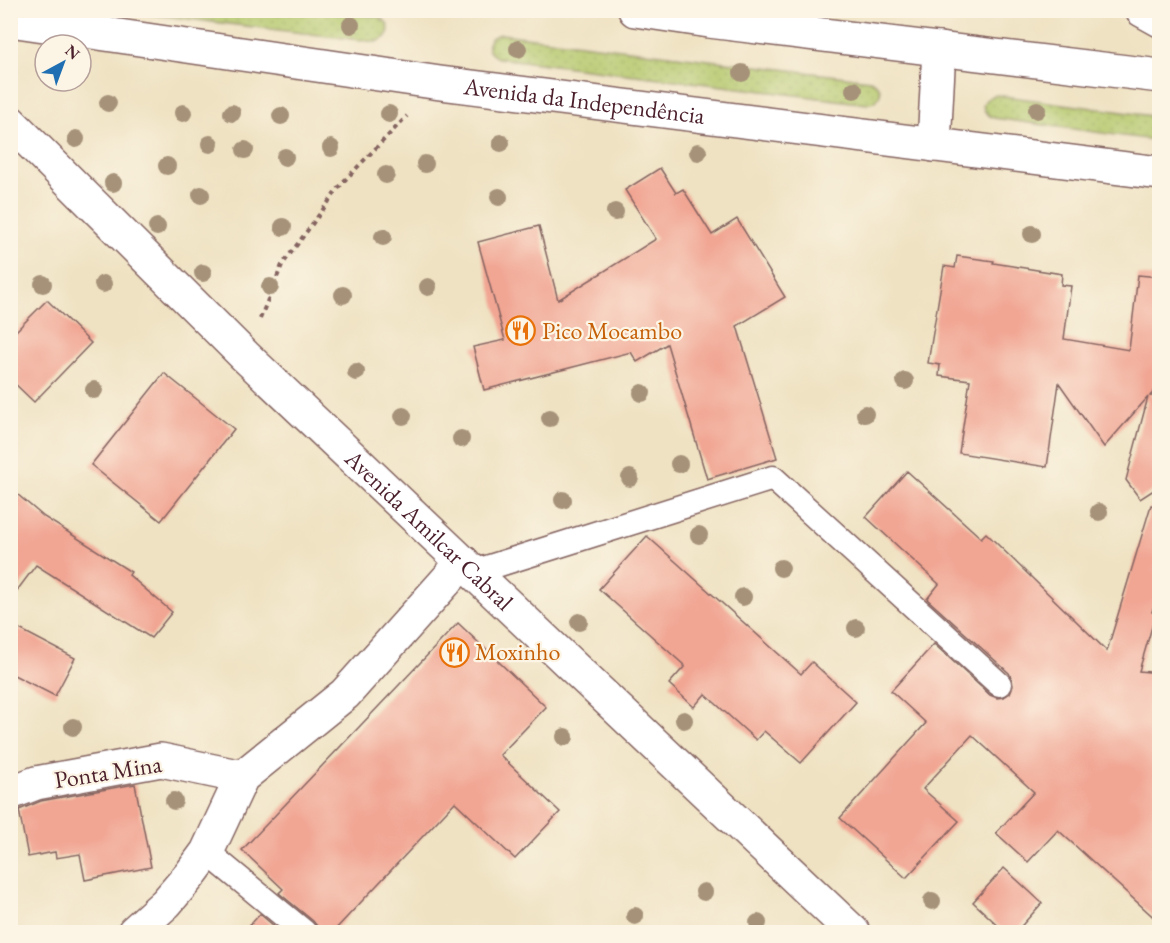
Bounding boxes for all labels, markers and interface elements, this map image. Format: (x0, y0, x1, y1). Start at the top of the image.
north arrow (33, 33, 93, 93)
text: N (61, 40, 84, 64)
street label: Avenida da Independência (461, 70, 707, 131)
restaurant icon: Pico Mocambo (505, 315, 537, 347)
place label: Pico Mocambo (542, 315, 682, 346)
street label: Avenida Amilcar Cabral (338, 442, 520, 617)
restaurant icon: Moxinho (438, 636, 470, 668)
place label: Moxinho (475, 636, 560, 667)
street label: Ponta Mina (52, 748, 164, 795)

